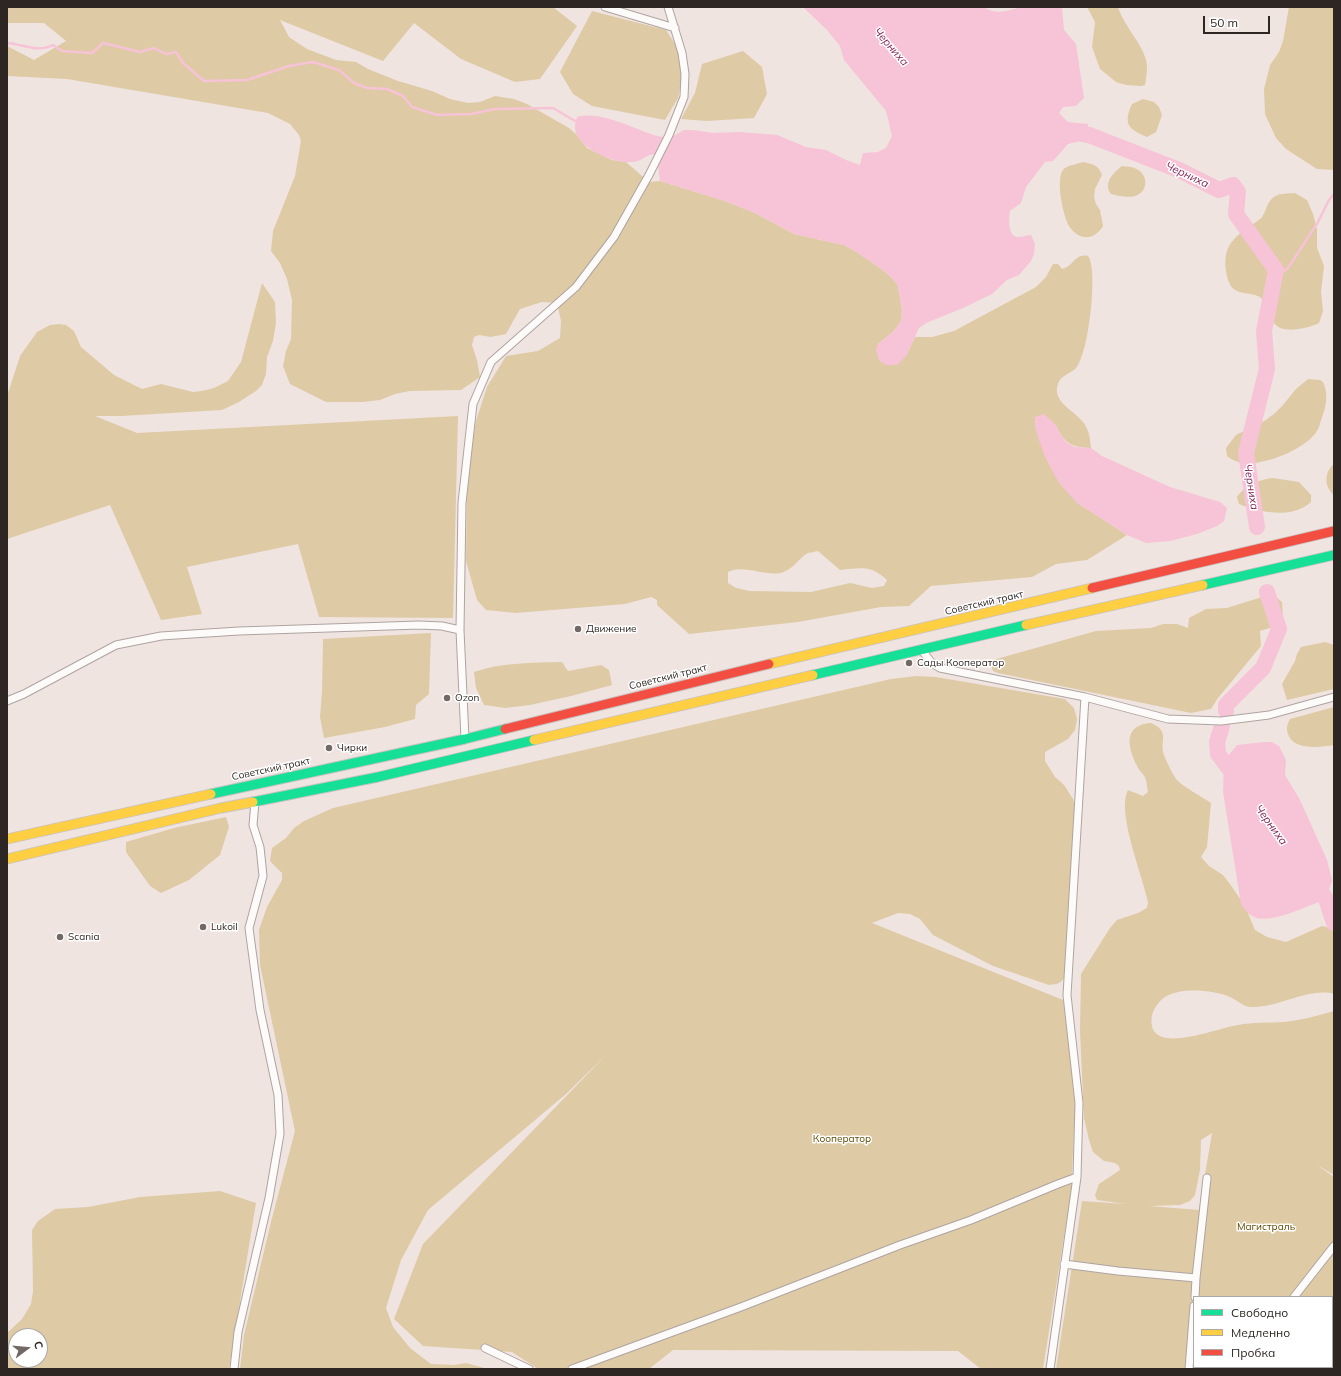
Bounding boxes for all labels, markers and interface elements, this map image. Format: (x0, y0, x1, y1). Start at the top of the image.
scale bar (1205, 8, 1272, 34)
text: 50 m (1210, 15, 1238, 30)
water label: Черниха (871, 25, 911, 69)
water label: Черниха (1163, 159, 1211, 191)
water label: Черниха (1241, 463, 1261, 511)
street label: Советский тракт (944, 588, 1024, 618)
place label: Движение (586, 623, 637, 635)
marker: Движение (573, 624, 583, 634)
place label: Сады Кооператор (917, 657, 1004, 669)
marker: Сады Кооператор (904, 658, 914, 668)
street label: Советский тракт (628, 662, 708, 692)
place label: Ozon (455, 692, 479, 704)
marker: Ozon (442, 693, 452, 703)
place label: Чирки (337, 742, 367, 754)
marker: Чирки (324, 743, 334, 753)
street label: Советский тракт (231, 755, 311, 783)
water label: Черниха (1252, 802, 1290, 848)
place label: Lukoil (211, 921, 238, 933)
marker: Lukoil (198, 922, 208, 932)
place label: Scania (68, 931, 99, 943)
marker: Scania (55, 932, 65, 942)
park label: Кооператор (813, 1133, 871, 1145)
park label: Магистраль (1237, 1221, 1295, 1233)
legend (1193, 1296, 1333, 1368)
text: Свободно (1231, 1305, 1288, 1320)
text: Медленно (1231, 1325, 1290, 1340)
north arrow (8, 1328, 48, 1368)
text: С (31, 1339, 46, 1351)
text: Пробка (1231, 1345, 1275, 1360)

